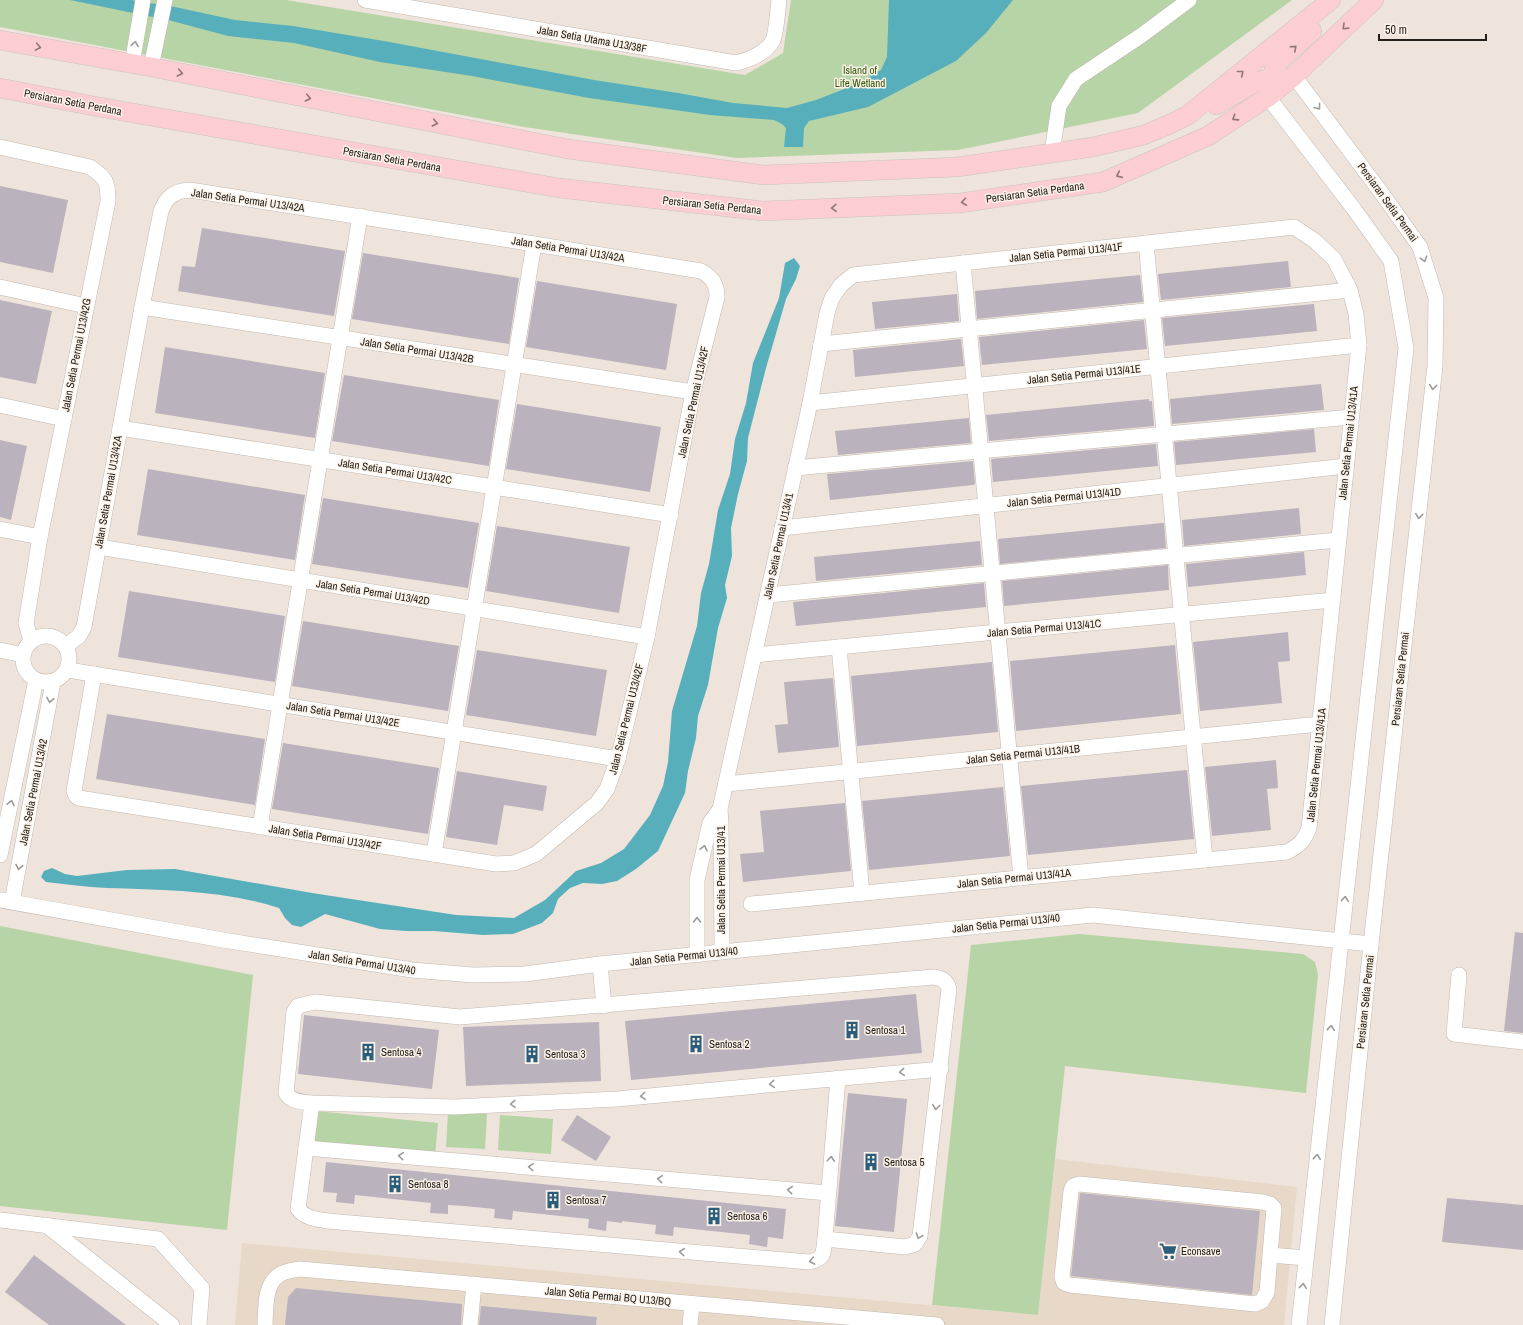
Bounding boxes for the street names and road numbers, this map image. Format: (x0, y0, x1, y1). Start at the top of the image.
street label: Jalan Setia Utama U13/38F (536, 22, 649, 56)
street label: Persiaran Setia Perdana (23, 86, 123, 118)
street label: Persiaran Setia Perdana (342, 143, 442, 175)
street label: Persiaran Setia Permai (1355, 160, 1421, 244)
street label: Persiaran Setia Perdana (985, 178, 1085, 206)
street label: Jalan Setia Permai U13/42A (190, 185, 307, 215)
street label: Persiaran Setia Perdana (662, 193, 762, 217)
street label: Jalan Setia Permai U13/42A (510, 233, 627, 265)
street label: Jalan Setia Permai U13/41F (1009, 239, 1124, 265)
street label: Jalan Setia Permai U13/42G (58, 297, 94, 413)
street label: Jalan Setia Permai U13/42B (359, 334, 475, 366)
street label: Jalan Setia Permai U13/42F (674, 344, 712, 459)
street label: Jalan Setia Permai U13/41E (1026, 361, 1142, 387)
street label: Jalan Setia Permai U13/41A (1335, 384, 1361, 501)
street label: Jalan Setia Permai U13/42A (91, 434, 125, 550)
street label: Jalan Setia Permai U13/42C (337, 455, 453, 487)
street label: Jalan Setia Permai U13/41D (1006, 484, 1122, 510)
street label: Jalan Setia Permai U13/41 (760, 492, 796, 600)
street label: Jalan Setia Permai U13/42D (315, 576, 431, 608)
street label: Jalan Setia Permai U13/41C (986, 616, 1102, 640)
street label: Persiaran Setia Permai (1388, 631, 1412, 727)
street label: Jalan Setia Permai U13/42F (605, 662, 647, 776)
street label: Jalan Setia Permai U13/42E (285, 698, 401, 730)
street label: Jalan Setia Permai U13/41A (1303, 706, 1329, 823)
street label: Jalan Setia Permai U13/42 (16, 738, 50, 846)
street label: Jalan Setia Permai U13/41B (965, 741, 1081, 767)
street label: Jalan Setia Permai U13/42F (268, 821, 383, 853)
street label: Jalan Setia Permai U13/41 (714, 826, 728, 934)
street label: Jalan Setia Permai U13/41A (956, 865, 1073, 891)
street label: Jalan Setia Permai U13/40 (951, 910, 1061, 936)
street label: Jalan Setia Permai U13/40 (629, 943, 739, 969)
street label: Jalan Setia Permai U13/40 (307, 947, 417, 977)
street label: Persiaran Setia Permai (1353, 954, 1377, 1050)
street label: Jalan Setia Permai BQ U13/BQ (544, 1283, 672, 1309)

